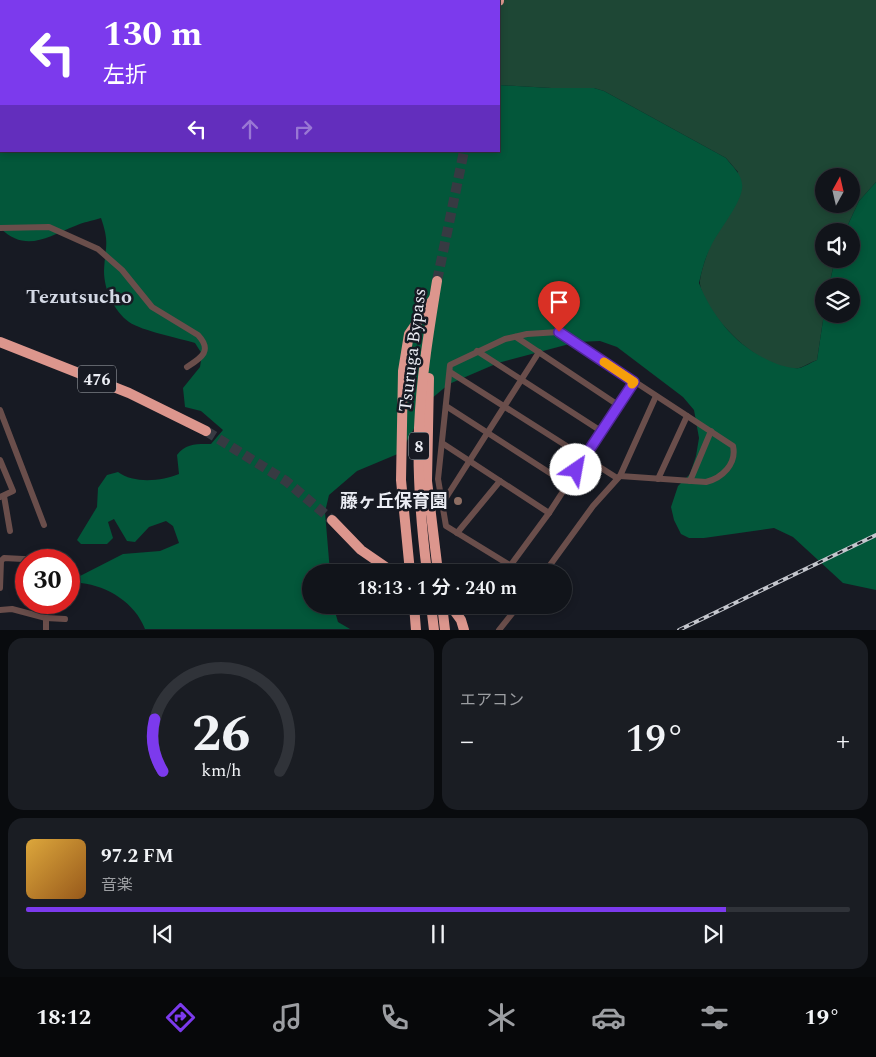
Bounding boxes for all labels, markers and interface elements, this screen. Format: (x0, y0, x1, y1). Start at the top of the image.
text: 130 m (103, 8, 202, 61)
icon: left (20, 20, 85, 85)
text: 左折 (103, 59, 147, 92)
icon: left (183, 115, 211, 143)
icon: ahead (236, 115, 264, 143)
icon: right (289, 115, 317, 143)
north arrow (815, 168, 860, 212)
map controls (815, 168, 860, 323)
button: sound (815, 223, 860, 268)
button: layers (815, 278, 860, 323)
pin (538, 281, 580, 332)
district label: Tezutsucho (26, 282, 132, 312)
street label: Tsuruga Bypass (392, 287, 433, 413)
icon: arrive (545, 288, 573, 316)
road number: 476 (78, 366, 116, 392)
road number: 8 (409, 432, 429, 460)
position arrow (549, 443, 601, 495)
place label: 藤ヶ丘保育園 (340, 488, 448, 515)
marker: 藤ヶ丘保育園 (452, 495, 464, 507)
speed limit sign: 30 (15, 549, 80, 614)
text: 18:13 · 1 分 · 240 m (357, 574, 517, 603)
text: エアコン (460, 688, 524, 712)
text: 26 (192, 695, 250, 774)
text: 19° (625, 711, 685, 769)
text: − (460, 720, 474, 763)
text: + (836, 720, 850, 763)
text: km/h (201, 757, 241, 784)
text: 97.2 FM (101, 842, 174, 871)
text: 音楽 (101, 873, 133, 897)
icon: previous (149, 920, 177, 948)
icon: pause (424, 920, 452, 948)
icon: next (699, 920, 727, 948)
icon: directions (163, 1000, 198, 1035)
icon: music (270, 1000, 305, 1035)
icon: phone (377, 1000, 412, 1035)
icon: climate (484, 1000, 519, 1035)
icon: car (591, 1000, 626, 1035)
icon: filters (697, 1000, 732, 1035)
text: 18:12 (36, 1001, 91, 1034)
text: 19° (804, 1001, 840, 1034)

